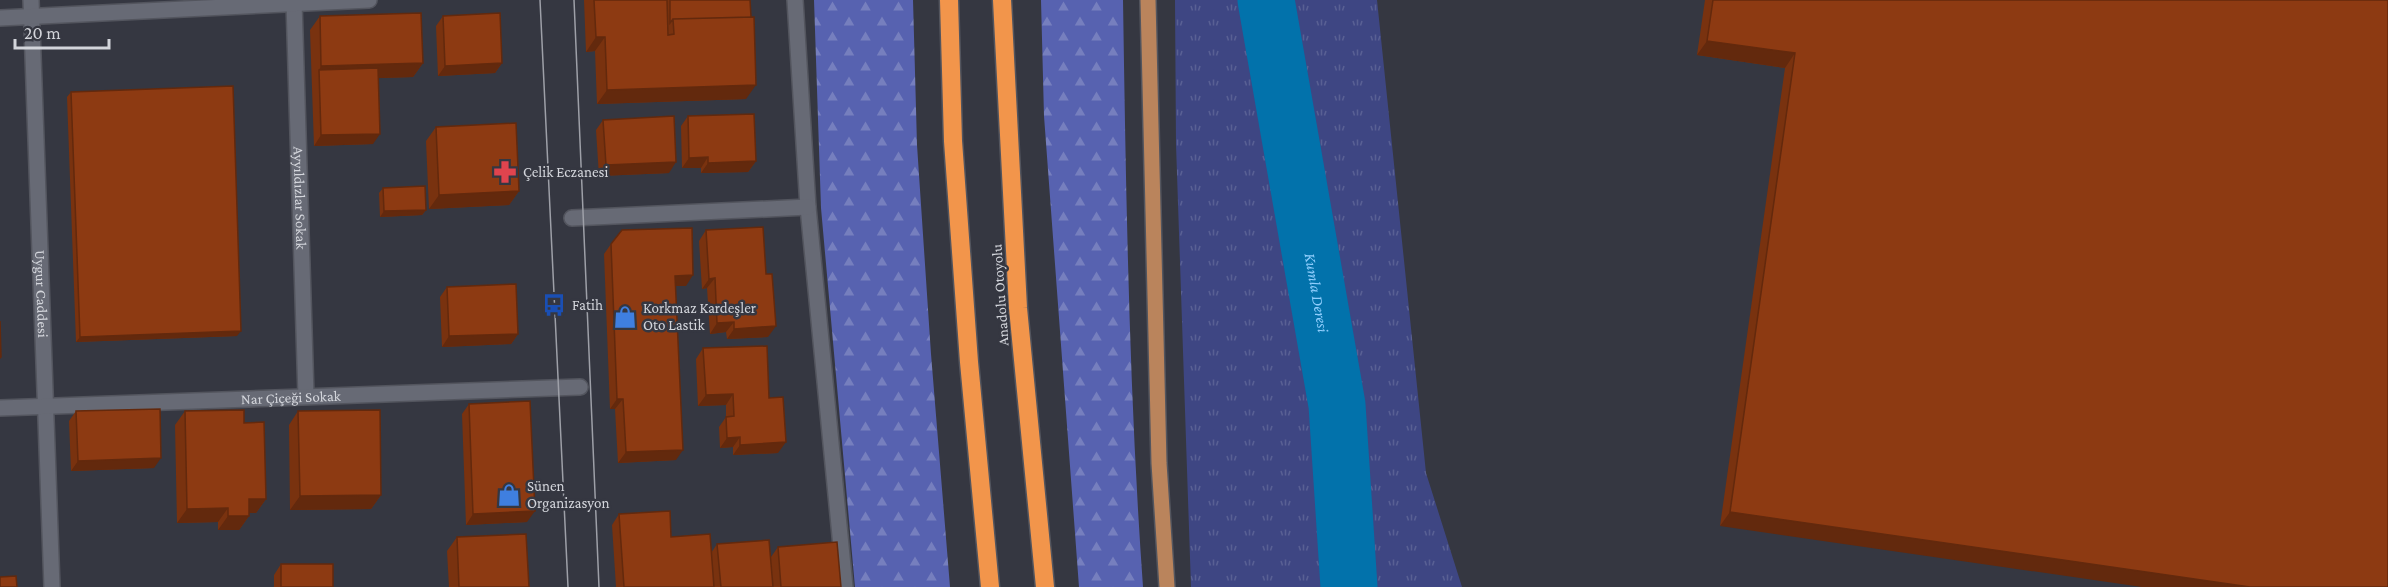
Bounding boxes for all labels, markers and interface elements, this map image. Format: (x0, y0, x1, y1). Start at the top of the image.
scale bar (15, 12, 110, 50)
text: 20 m (24, 23, 61, 43)
street label: Ayyıldızlar Sokak (290, 146, 310, 250)
pharmacy icon: Çelik Eczanesi (492, 159, 518, 185)
place label: Çelik Eczanesi (523, 164, 608, 181)
street label: Anadolu Otoyolu (988, 243, 1013, 346)
street label: Uygur Caddesi (31, 250, 51, 338)
water label: Kumla Deresi (1301, 252, 1332, 334)
bus stop icon: Fatih (541, 292, 567, 318)
place label: Fatih (572, 297, 603, 313)
place label: Korkmaz Kardeşler Oto Lastik (643, 300, 757, 333)
shop icon: Korkmaz Kardeşler Oto Lastik (612, 304, 638, 330)
street label: Nar Çiçeği Sokak (240, 388, 342, 407)
place label: Sünen Organizasyon (527, 478, 610, 512)
shop icon: Sünen Organizasyon (496, 482, 522, 508)

